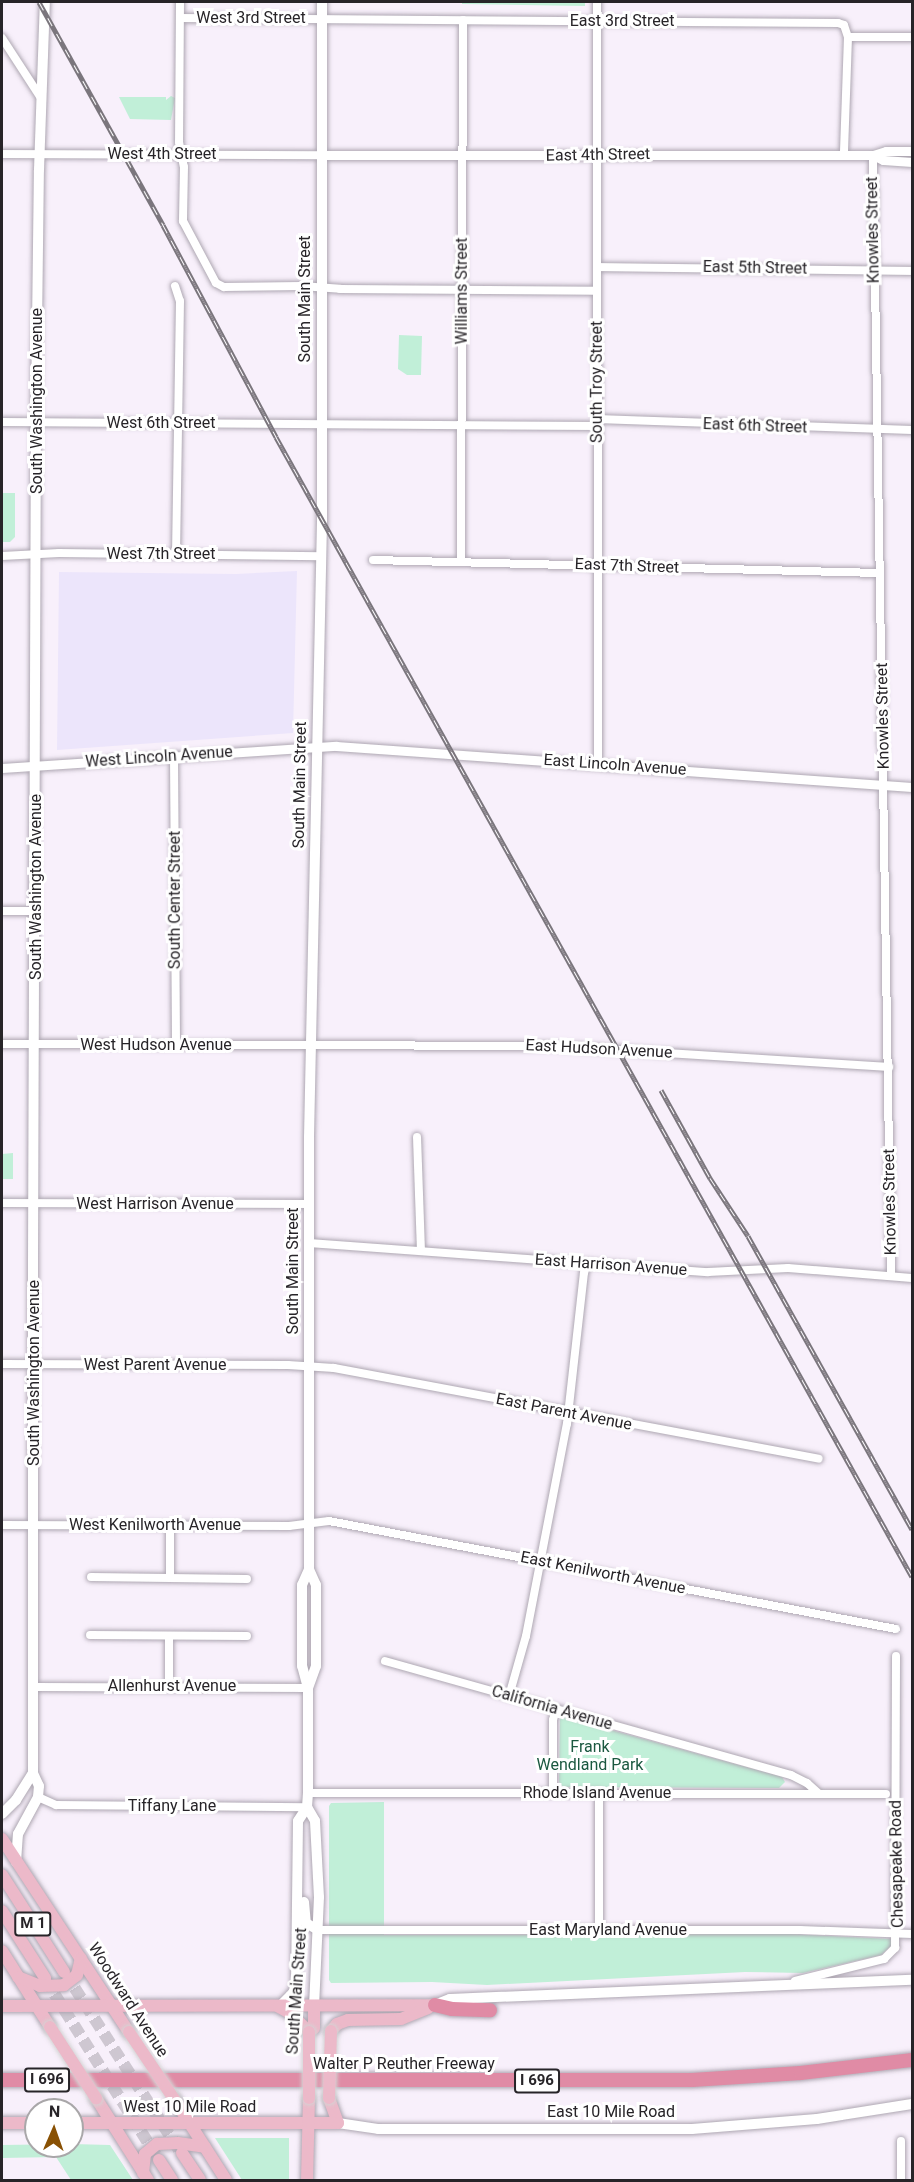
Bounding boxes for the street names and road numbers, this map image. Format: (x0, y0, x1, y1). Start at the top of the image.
street label: West 3rd Street (196, 8, 306, 28)
street label: East 3rd Street (570, 11, 674, 31)
street label: West 4th Street (107, 144, 217, 164)
street label: East 4th Street (546, 144, 650, 166)
street label: Knowles Street (862, 177, 884, 283)
street label: South Main Street (295, 235, 315, 363)
street label: Williams Street (452, 238, 472, 344)
street label: East 5th Street (703, 257, 807, 279)
street label: South Washington Avenue (27, 308, 47, 494)
street label: South Troy Street (587, 321, 607, 443)
street label: West 6th Street (106, 413, 216, 433)
street label: East 6th Street (702, 415, 808, 437)
street label: West 7th Street (106, 544, 216, 564)
street label: East 7th Street (574, 555, 680, 577)
street label: Knowles Street (872, 663, 894, 769)
street label: South Main Street (289, 721, 311, 849)
street label: West Lincoln Avenue (85, 742, 233, 772)
street label: East Lincoln Avenue (543, 750, 687, 780)
street label: South Washington Avenue (26, 794, 46, 980)
street label: South Center Street (165, 831, 185, 969)
street label: West Hudson Avenue (80, 1035, 232, 1055)
street label: East Hudson Avenue (525, 1036, 673, 1062)
street label: Knowles Street (879, 1149, 901, 1255)
street label: West Harrison Avenue (76, 1194, 234, 1214)
street label: South Main Street (283, 1207, 303, 1335)
street label: East Harrison Avenue (534, 1250, 688, 1280)
street label: South Washington Avenue (24, 1280, 44, 1466)
street label: West Parent Avenue (84, 1355, 226, 1375)
street label: East Parent Avenue (494, 1389, 634, 1435)
street label: West Kenilworth Avenue (69, 1515, 241, 1535)
street label: East Kenilworth Avenue (519, 1548, 687, 1598)
street label: Allenhurst Avenue (108, 1676, 236, 1696)
street label: California Avenue (489, 1682, 615, 1734)
street label: Rhode Island Avenue (523, 1783, 671, 1803)
street label: Tiffany Lane (128, 1796, 216, 1816)
street label: Chesapeake Road (886, 1800, 908, 1928)
road number: M 1 (14, 1912, 52, 1936)
street label: East Maryland Avenue (529, 1920, 687, 1940)
street label: South Main Street (283, 1927, 311, 2055)
street label: Woodward Avenue (84, 1939, 172, 2061)
street label: Walter P Reuther Freeway (313, 2054, 495, 2074)
road number: I 696 (23, 2068, 71, 2092)
road number: I 696 (513, 2069, 561, 2093)
street label: West 10 Mile Road (124, 2097, 256, 2117)
street label: East 10 Mile Road (547, 2102, 675, 2122)

